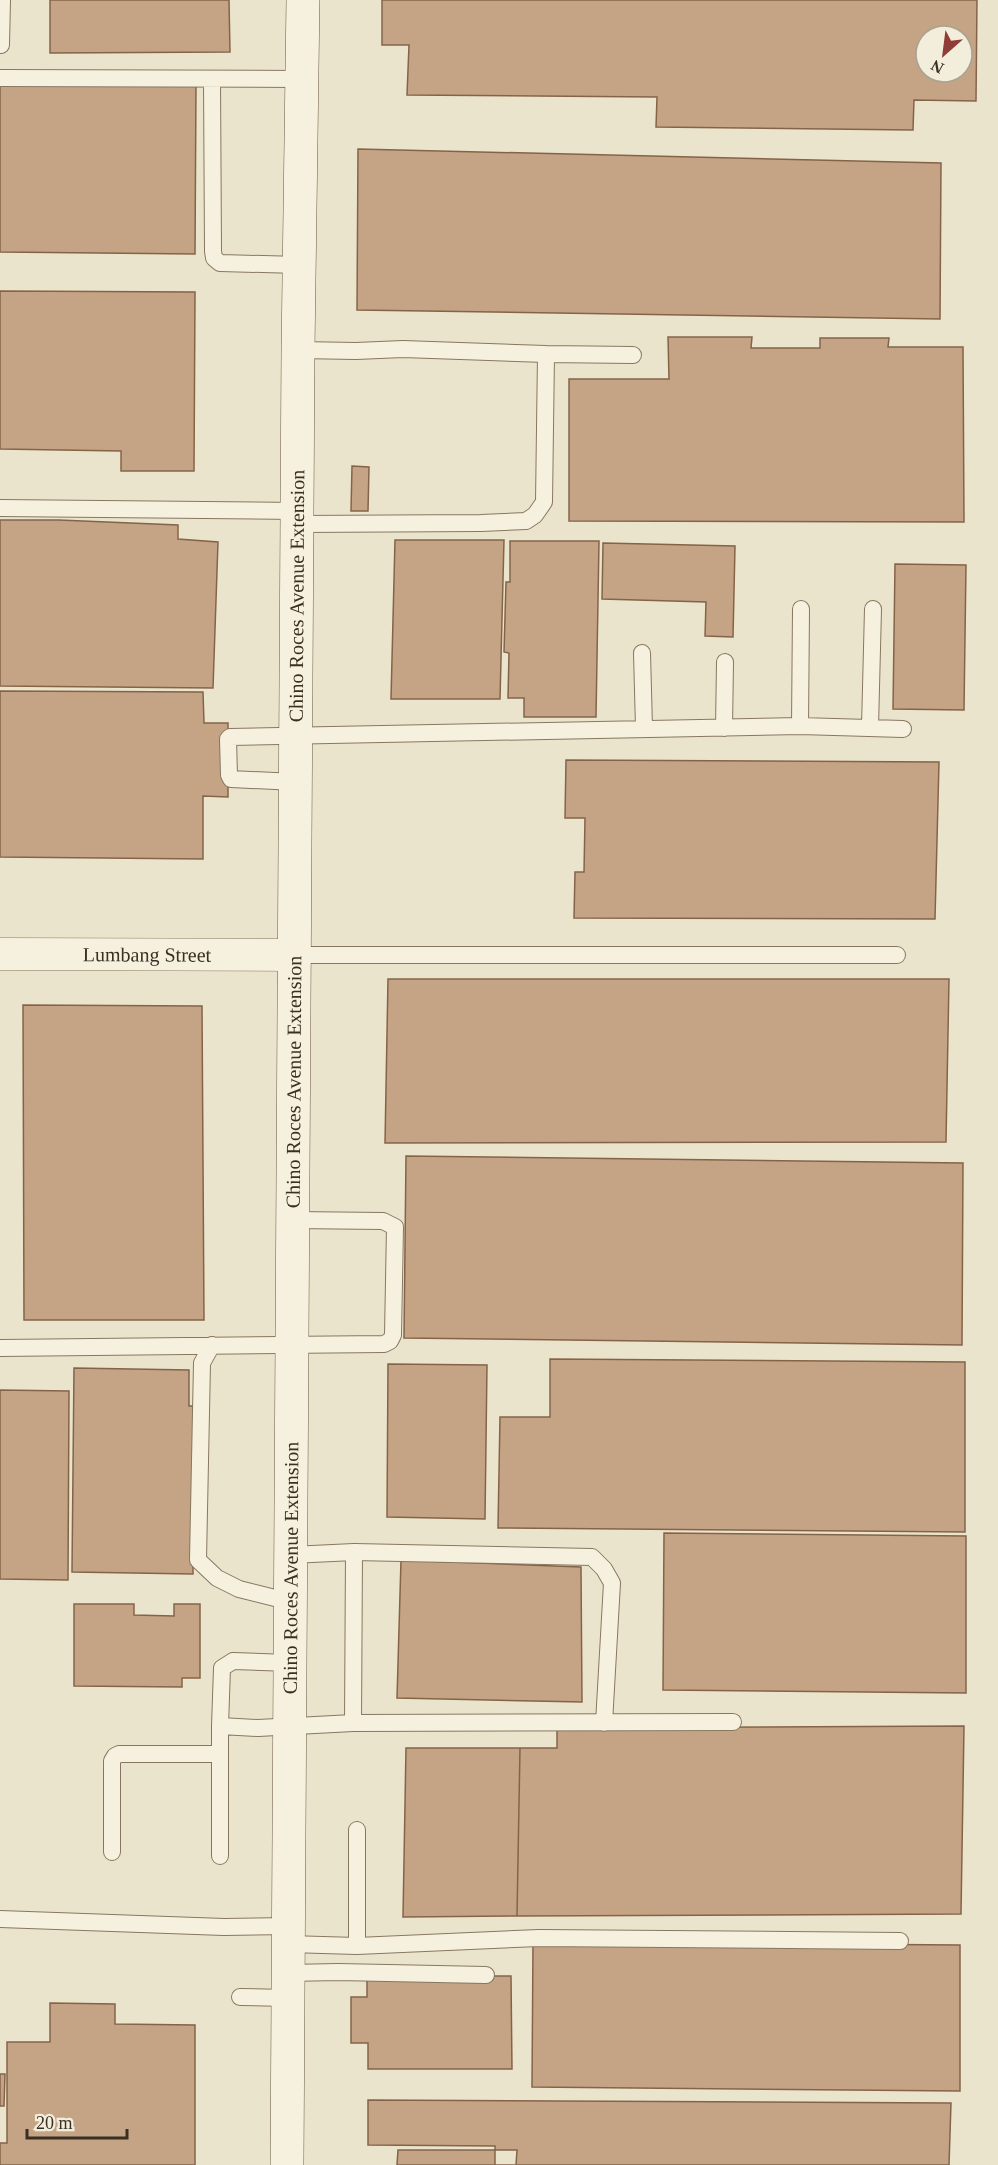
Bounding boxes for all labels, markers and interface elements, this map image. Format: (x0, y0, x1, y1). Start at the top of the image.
north arrow (914, 24, 974, 84)
text: N (928, 56, 946, 77)
street label: Chino Roces Avenue Extension (285, 470, 308, 722)
street label: Lumbang Street (83, 943, 212, 967)
street label: Chino Roces Avenue Extension (282, 956, 305, 1208)
street label: Chino Roces Avenue Extension (279, 1442, 302, 1694)
scale bar (27, 2102, 128, 2140)
text: 20 m (36, 2113, 73, 2133)

